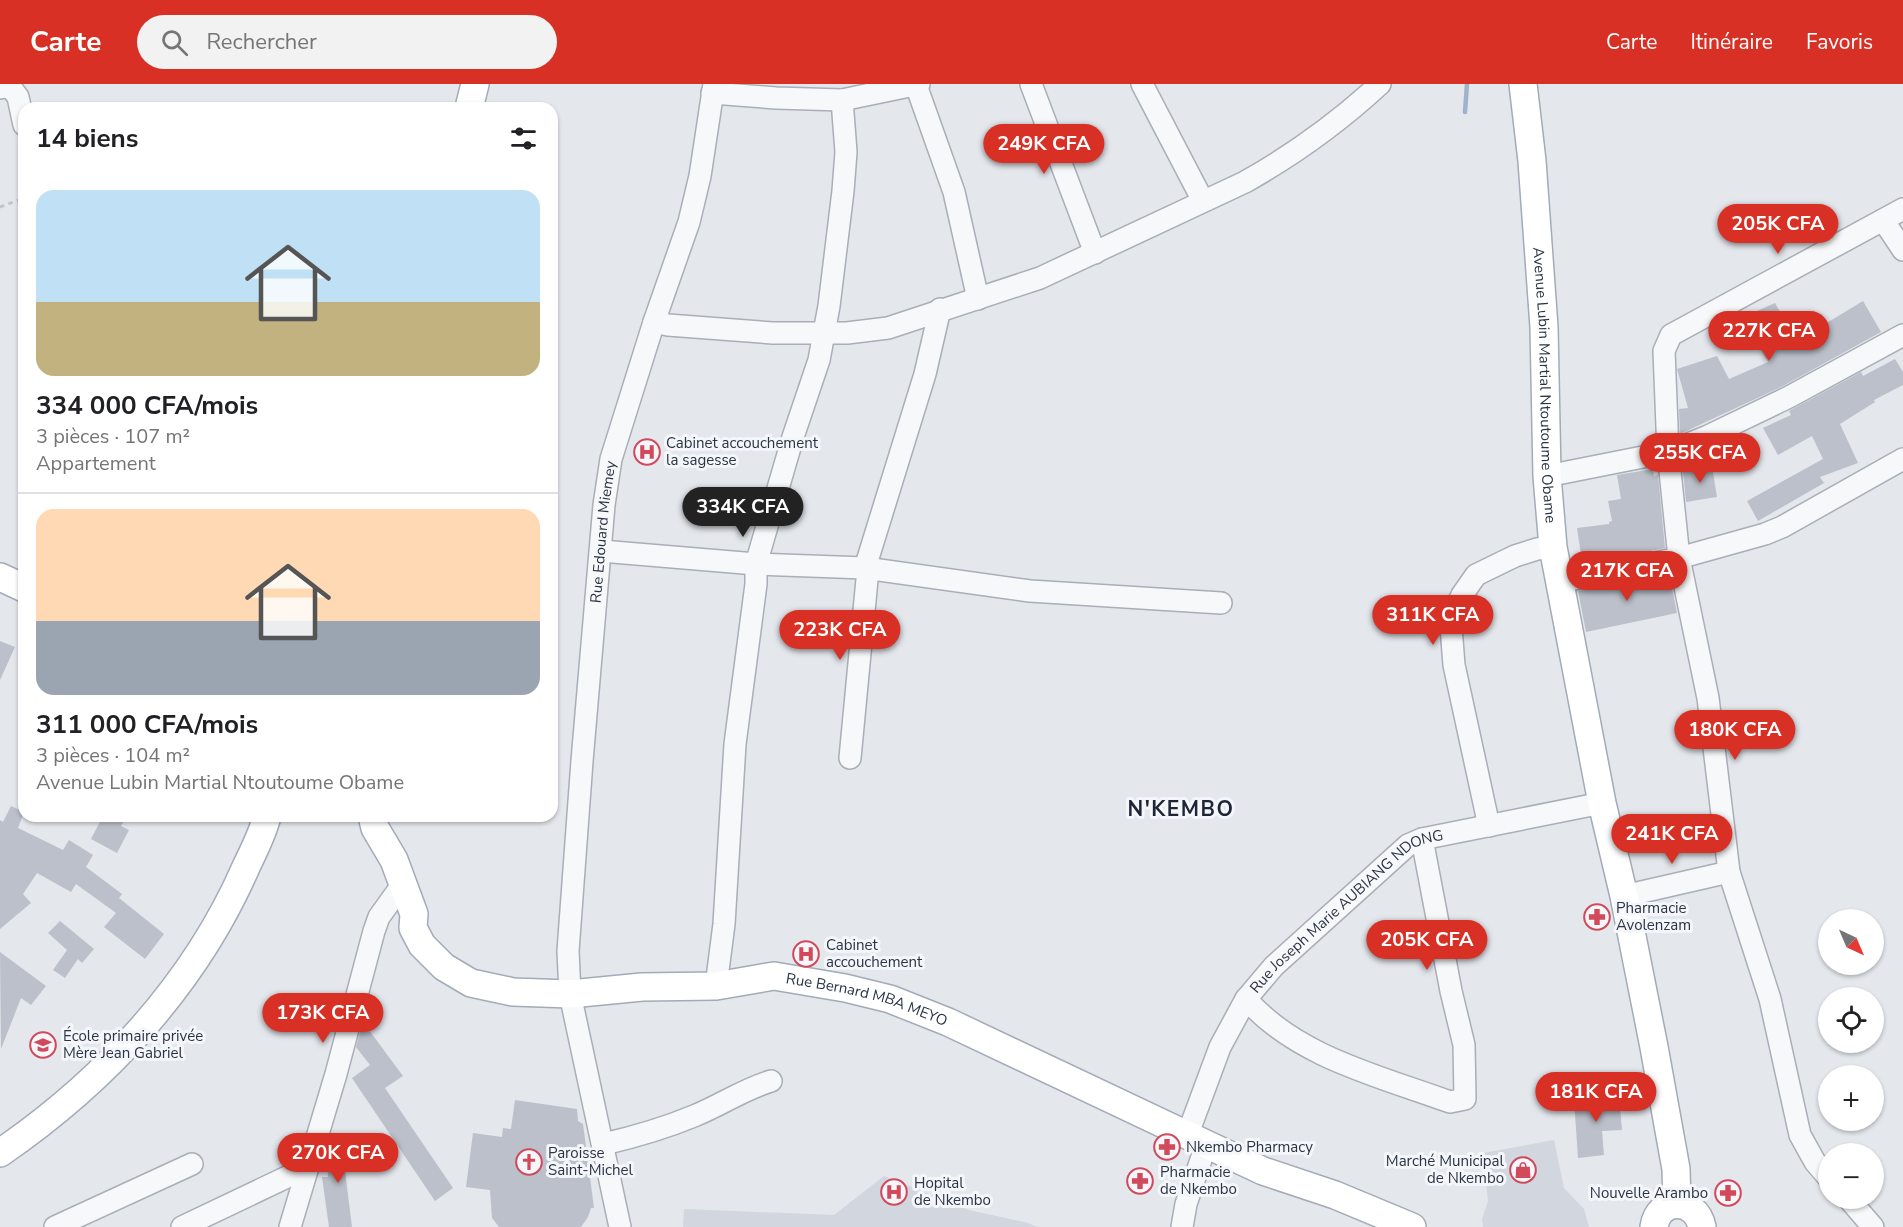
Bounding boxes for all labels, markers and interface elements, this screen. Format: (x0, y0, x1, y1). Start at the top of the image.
search box (137, 15, 557, 69)
text: Carte (30, 23, 101, 61)
icon: search (158, 26, 191, 59)
text: Rechercher (206, 27, 317, 57)
text: Carte (1606, 28, 1657, 56)
text: Itinéraire (1690, 28, 1773, 56)
text: Favoris (1806, 28, 1873, 56)
text: 14 biens (36, 121, 138, 156)
icon: filters (507, 122, 540, 155)
pin: 249K CFA (982, 124, 1106, 175)
text: 249K CFA (997, 130, 1091, 157)
pin: 205K CFA (1716, 204, 1840, 255)
text: 205K CFA (1731, 210, 1825, 237)
icon: home (234, 229, 342, 337)
street label: Avenue Lubin Martial Ntoutoume Obame (1528, 246, 1561, 524)
pin: 227K CFA (1707, 311, 1831, 362)
text: 227K CFA (1722, 317, 1816, 344)
text: 334 000 CFA/mois (36, 388, 258, 423)
text: 3 pièces · 107 m² (36, 423, 190, 450)
place label: Cabinet accouchement la sagesse (666, 433, 819, 470)
pin: 255K CFA (1638, 433, 1762, 484)
hospital icon: Cabinet accouchement la sagesse (632, 437, 662, 467)
text: 255K CFA (1653, 439, 1747, 466)
text: Appartement (36, 450, 156, 477)
street label: Rue Edouard Miemey (586, 459, 621, 604)
pin: 334K CFA (681, 487, 805, 538)
text: 334K CFA (696, 493, 790, 520)
icon: home (234, 548, 342, 656)
pin: 217K CFA (1565, 551, 1689, 602)
text: 217K CFA (1580, 557, 1674, 584)
pin: 311K CFA (1371, 595, 1495, 646)
text: 311K CFA (1386, 601, 1480, 628)
pin: 223K CFA (778, 610, 902, 661)
text: 223K CFA (793, 616, 887, 643)
text: 311 000 CFA/mois (36, 707, 258, 742)
pin: 180K CFA (1673, 710, 1797, 761)
text: 180K CFA (1688, 716, 1782, 743)
text: 3 pièces · 104 m² (36, 742, 190, 769)
text: Avenue Lubin Martial Ntoutoume Obame (36, 769, 404, 796)
district label: N'KEMBO (1128, 795, 1234, 823)
pin: 241K CFA (1610, 814, 1734, 865)
text: 241K CFA (1625, 820, 1719, 847)
street label: Rue Joseph Marie AUBIANG NDONG (1245, 825, 1445, 997)
place label: Pharmacie Avolenzam (1616, 898, 1691, 935)
pharmacy icon: Pharmacie Avolenzam (1582, 902, 1612, 932)
north arrow (1818, 909, 1884, 975)
map controls (1818, 909, 1884, 1209)
pin: 205K CFA (1365, 920, 1489, 971)
text: 205K CFA (1380, 926, 1474, 953)
place label: Cabinet accouchement (826, 935, 923, 972)
hospital icon: Cabinet accouchement (791, 939, 821, 969)
street label: Rue Bernard MBA MEYO (784, 968, 950, 1031)
button: locate (1818, 987, 1884, 1053)
pin: 173K CFA (261, 993, 385, 1044)
text: 173K CFA (276, 999, 370, 1026)
place label: École primaire privée Mère Jean Gabriel (63, 1026, 203, 1063)
school or university icon: École primaire privée Mère Jean Gabriel (28, 1030, 58, 1060)
button: + (1818, 1065, 1884, 1131)
pin: 181K CFA (1534, 1072, 1658, 1123)
text: 181K CFA (1549, 1078, 1643, 1105)
pharmacy icon: Nkembo Pharmacy (1152, 1132, 1182, 1162)
pin: 270K CFA (276, 1133, 400, 1184)
place label: Nkembo Pharmacy (1186, 1137, 1313, 1157)
text: 270K CFA (291, 1139, 385, 1166)
place label: Paroisse Saint-Michel (548, 1143, 633, 1180)
button: − (1818, 1143, 1884, 1209)
church icon: Paroisse Saint-Michel (514, 1147, 544, 1177)
place label: Marché Municipal de Nkembo (1386, 1151, 1505, 1188)
shop icon: Marché Municipal de Nkembo (1508, 1155, 1538, 1185)
place label: Pharmacie de Nkembo (1160, 1162, 1237, 1199)
pharmacy icon: Pharmacie de Nkembo (1125, 1166, 1155, 1196)
place label: Hopital de Nkembo (914, 1173, 991, 1210)
hospital icon: Hopital de Nkembo (879, 1177, 909, 1207)
pharmacy icon: Nouvelle Arambo (1713, 1178, 1743, 1208)
place label: Nouvelle Arambo (1590, 1183, 1708, 1203)

